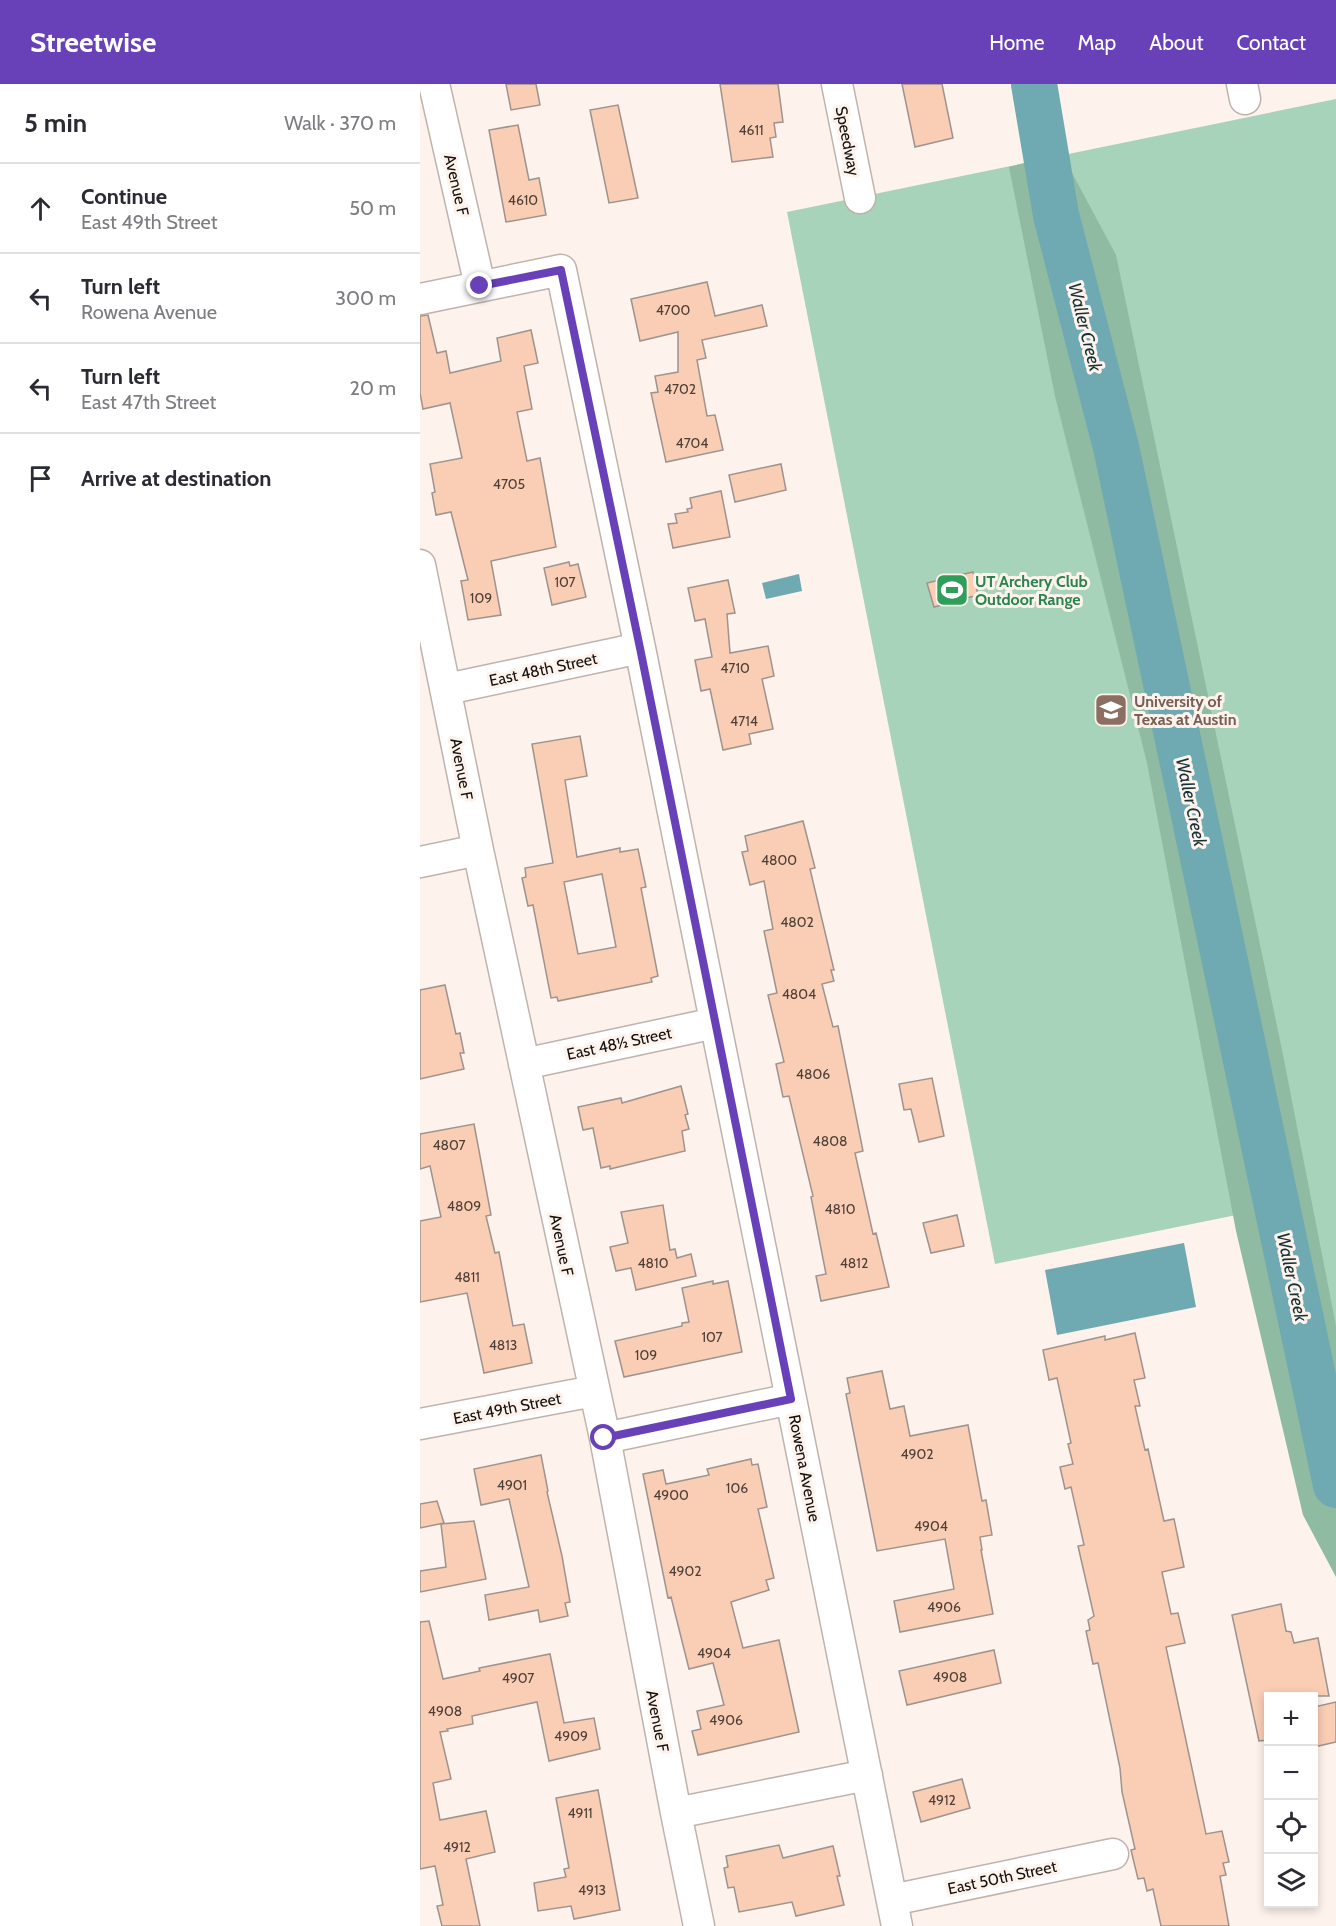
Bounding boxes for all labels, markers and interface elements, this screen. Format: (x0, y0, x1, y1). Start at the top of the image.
text: Streetwise (30, 25, 156, 59)
text: Home (989, 30, 1045, 55)
text: Map (1078, 30, 1116, 55)
text: About (1149, 30, 1203, 55)
text: Contact (1236, 30, 1306, 55)
street label: Speedway (831, 105, 864, 177)
text: 5 min (24, 107, 87, 139)
text: Walk · 370 m (284, 111, 396, 135)
house number: 4611 (738, 121, 764, 139)
street label: Avenue F (440, 152, 473, 218)
text: Continue (81, 183, 167, 210)
house number: 4610 (508, 191, 538, 209)
icon: ahead (24, 192, 57, 225)
text: 50 m (349, 196, 396, 220)
text: East 49th Street (81, 210, 218, 234)
route end (466, 272, 492, 298)
text: Turn left (81, 273, 160, 300)
water label: Waller Creek (1063, 280, 1107, 375)
icon: left (24, 282, 57, 315)
text: 300 m (335, 286, 396, 310)
text: Rowena Avenue (81, 300, 217, 324)
house number: 4700 (656, 301, 690, 319)
text: Turn left (81, 363, 160, 390)
icon: left (24, 372, 57, 405)
text: 20 m (350, 376, 396, 400)
house number: 4702 (664, 380, 696, 398)
text: East 47th Street (81, 390, 216, 414)
house number: 4704 (676, 434, 708, 452)
icon: arrive (24, 462, 57, 495)
text: Arrive at destination (81, 465, 271, 492)
house number: 4705 (493, 475, 525, 493)
sports icon: UT Archery Club Outdoor Range (934, 572, 970, 608)
place label: UT Archery Club Outdoor Range (975, 572, 1088, 609)
house number: 107 (554, 573, 576, 591)
house number: 109 (470, 589, 492, 607)
street label: East 48th Street (487, 649, 599, 690)
house number: 4710 (720, 659, 750, 677)
school or university icon: University of Texas at Austin (1093, 692, 1129, 728)
place label: University of Texas at Austin (1134, 692, 1237, 729)
house number: 4714 (730, 712, 758, 730)
street label: Avenue F (446, 736, 477, 802)
water label: Waller Creek (1171, 755, 1211, 850)
house number: 4800 (761, 851, 797, 869)
house number: 4802 (780, 913, 814, 931)
house number: 4804 (782, 985, 816, 1003)
street label: East 48½ Street (565, 1023, 674, 1064)
house number: 4806 (796, 1065, 830, 1083)
house number: 4808 (813, 1132, 847, 1150)
house number: 4807 (432, 1136, 466, 1154)
house number: 4809 (447, 1197, 481, 1215)
house number: 4810 (825, 1200, 856, 1218)
street label: Avenue F (546, 1212, 577, 1278)
water label: Waller Creek (1272, 1230, 1312, 1325)
house number: 4810 (638, 1254, 669, 1272)
house number: 4812 (840, 1254, 868, 1272)
house number: 4811 (454, 1268, 480, 1286)
house number: 107 (701, 1328, 723, 1346)
house number: 4813 (489, 1336, 517, 1354)
house number: 109 (635, 1346, 657, 1364)
street label: East 49th Street (452, 1389, 563, 1428)
street label: Rowena Avenue (785, 1413, 824, 1523)
route start (590, 1424, 616, 1450)
house number: 4902 (900, 1445, 934, 1463)
house number: 4901 (497, 1476, 527, 1494)
house number: 106 (726, 1479, 748, 1497)
house number: 4900 (653, 1486, 689, 1504)
house number: 4904 (914, 1517, 948, 1535)
house number: 4902 (668, 1562, 702, 1580)
house number: 4906 (927, 1598, 961, 1616)
house number: 4904 (697, 1644, 731, 1662)
house number: 4908 (933, 1668, 967, 1686)
house number: 4907 (502, 1669, 534, 1687)
street label: Avenue F (642, 1688, 673, 1754)
map controls (1264, 1692, 1318, 1908)
button: + (1264, 1692, 1318, 1746)
house number: 4908 (428, 1702, 462, 1720)
house number: 4906 (709, 1711, 743, 1729)
house number: 4909 (554, 1727, 588, 1745)
button: − (1264, 1746, 1318, 1800)
house number: 4912 (928, 1791, 956, 1809)
button: locate (1264, 1800, 1318, 1854)
house number: 4911 (567, 1804, 593, 1822)
house number: 4912 (443, 1838, 471, 1856)
button: layers (1264, 1854, 1318, 1908)
street label: East 50th Street (946, 1857, 1059, 1898)
house number: 4913 (578, 1881, 606, 1899)

